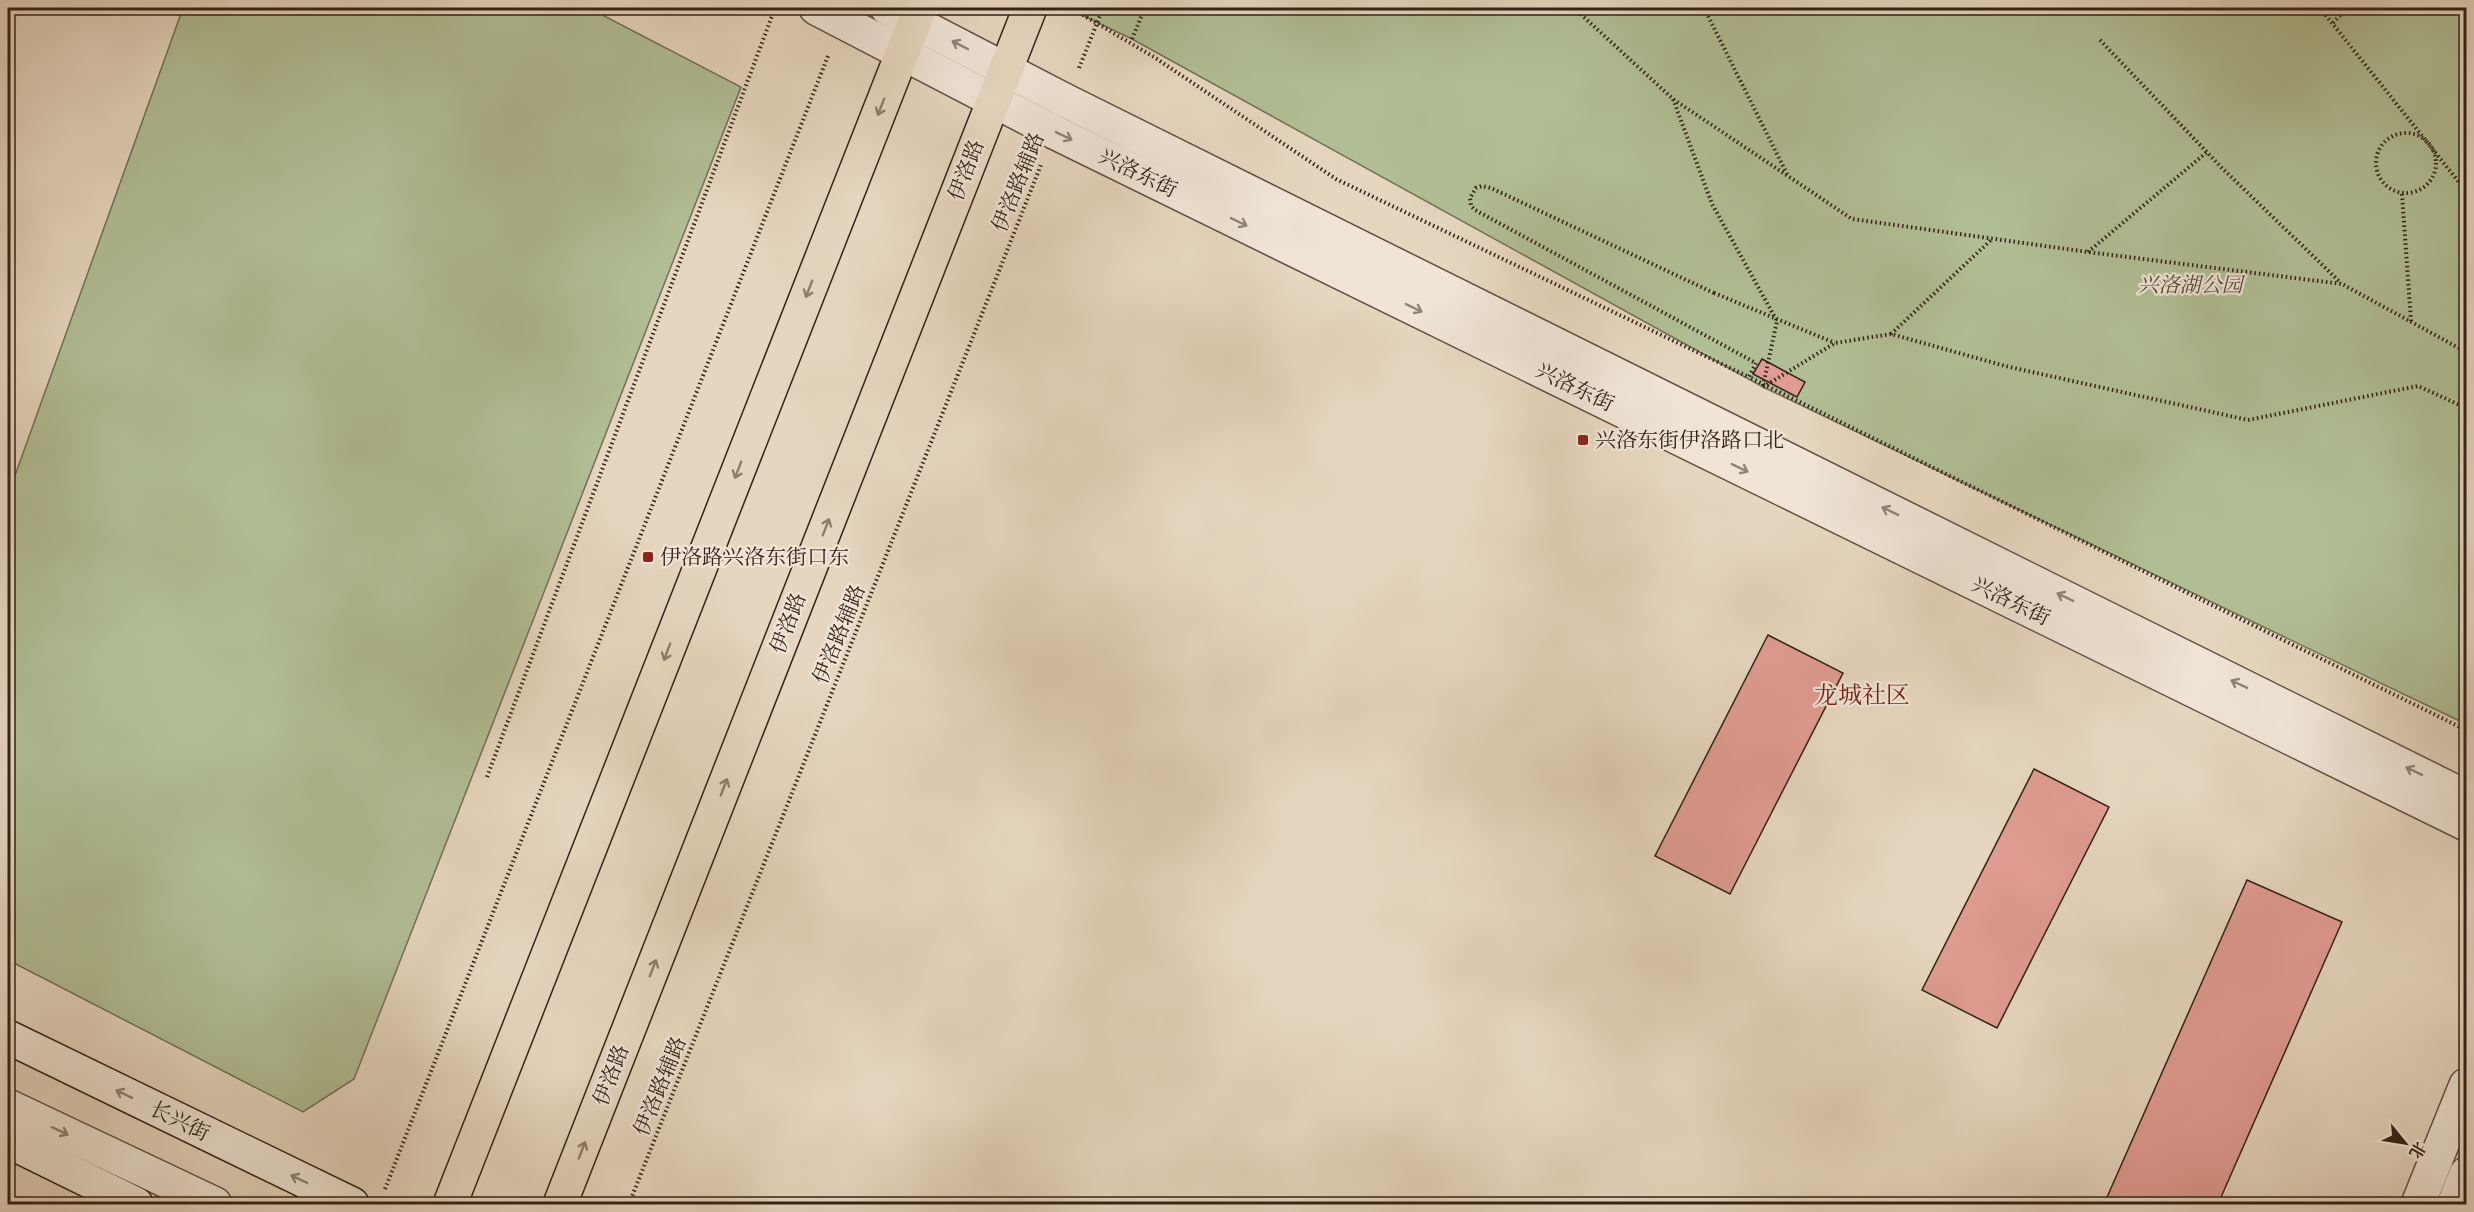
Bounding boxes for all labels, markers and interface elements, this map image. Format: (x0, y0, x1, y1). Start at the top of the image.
one-way arrow (952, 39, 970, 50)
one-way arrow (874, 97, 885, 116)
street label: 伊洛路辅路 (987, 129, 1052, 236)
one-way arrow (1054, 131, 1072, 143)
street label: 伊洛路 (944, 136, 991, 205)
street label: 兴洛东街 (1094, 144, 1181, 205)
one-way arrow (1229, 217, 1247, 229)
park label: 兴洛湖公园 (2138, 273, 2245, 300)
one-way arrow (803, 279, 814, 298)
one-way arrow (1404, 303, 1422, 314)
street label: 兴洛东街 (1531, 358, 1618, 419)
place label: 兴洛东街伊洛路口北 (1595, 428, 1784, 455)
marker: 兴洛东街伊洛路口北 (1576, 433, 1590, 447)
one-way arrow (732, 460, 743, 479)
one-way arrow (1730, 462, 1748, 474)
one-way arrow (1882, 504, 1900, 516)
one-way arrow (821, 518, 832, 537)
place label: 伊洛路兴洛东街口东 (660, 545, 849, 572)
marker: 伊洛路兴洛东街口东 (641, 550, 655, 564)
street label: 兴洛东街 (1967, 572, 2054, 633)
street label: 伊洛路辅路 (808, 581, 873, 688)
street label: 伊洛路 (766, 589, 813, 658)
one-way arrow (2056, 591, 2074, 603)
one-way arrow (661, 642, 672, 661)
one-way arrow (2231, 678, 2249, 689)
district label: 龙城社区 (1814, 681, 1910, 712)
one-way arrow (2406, 764, 2424, 776)
one-way arrow (719, 778, 730, 797)
one-way arrow (648, 960, 659, 978)
street label: 伊洛路辅路 (629, 1033, 694, 1140)
street label: 伊洛路 (589, 1041, 636, 1110)
one-way arrow (115, 1087, 133, 1099)
street label: 长兴街 (145, 1096, 214, 1148)
north arrow (2375, 1113, 2435, 1173)
one-way arrow (51, 1126, 69, 1138)
text: 北 (2404, 1138, 2429, 1161)
one-way arrow (577, 1141, 588, 1160)
one-way arrow (291, 1173, 309, 1184)

